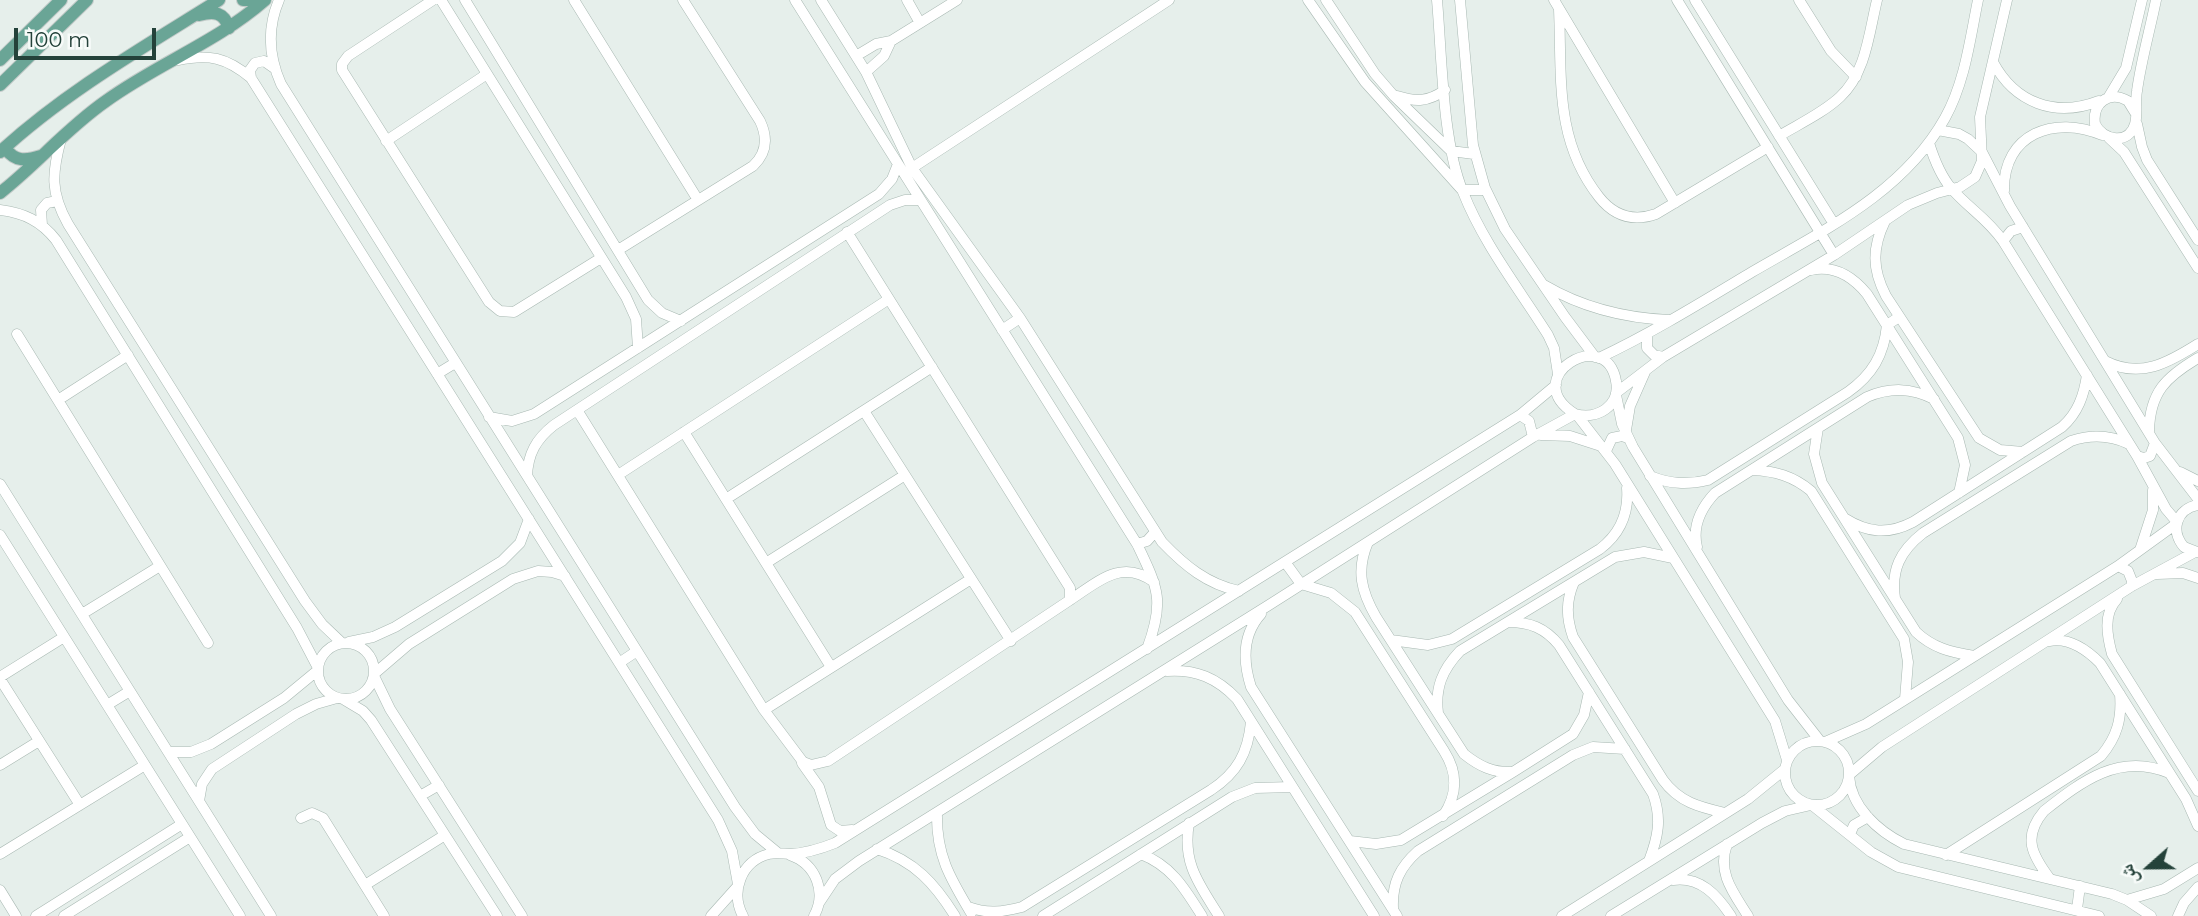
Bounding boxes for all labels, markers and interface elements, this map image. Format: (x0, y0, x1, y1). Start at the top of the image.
scale bar (18, 14, 159, 58)
text: 100 m (27, 27, 90, 52)
north arrow (2114, 832, 2184, 902)
text: ش (2115, 861, 2143, 888)

